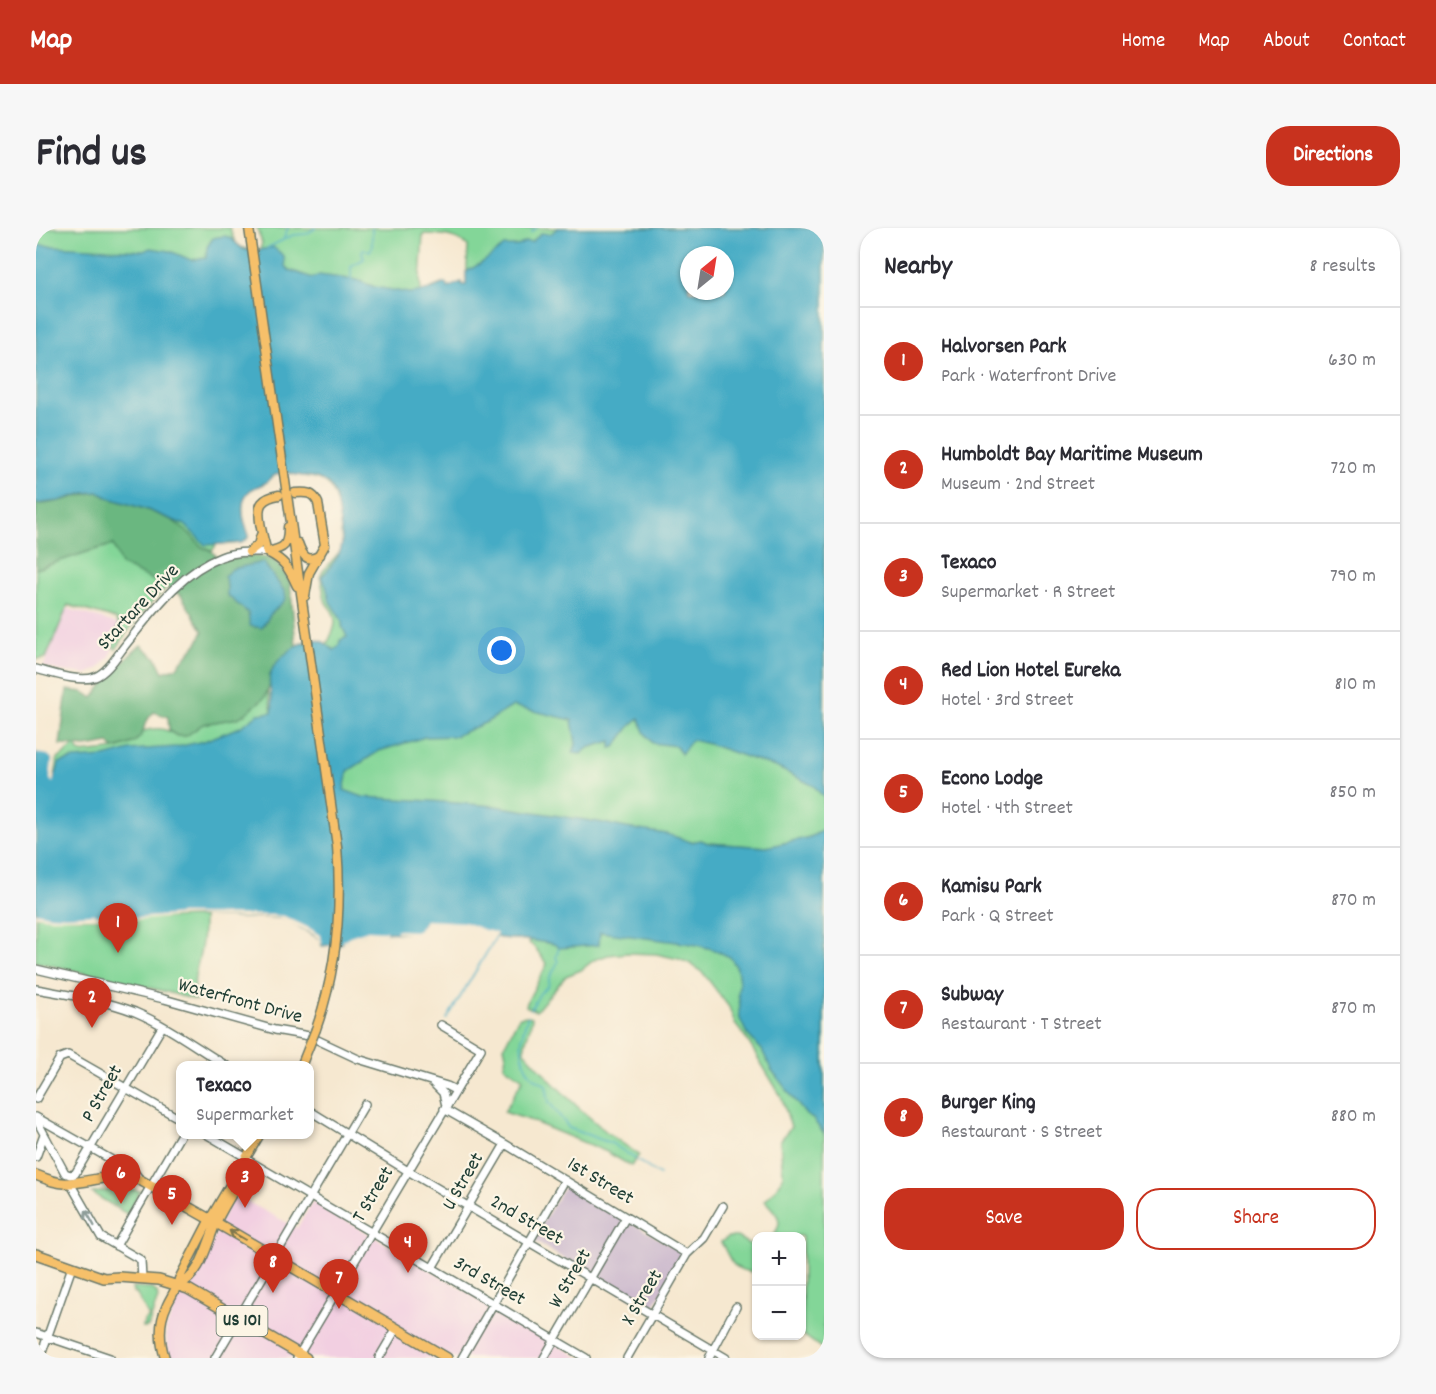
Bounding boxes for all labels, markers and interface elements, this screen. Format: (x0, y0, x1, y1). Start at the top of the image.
text: Map (30, 22, 72, 62)
text: Home (1121, 27, 1165, 57)
text: Map (1198, 27, 1230, 57)
text: About (1263, 27, 1310, 57)
text: Contact (1343, 27, 1406, 57)
text: Find us (36, 126, 147, 186)
button: Directions (1266, 126, 1400, 186)
north arrow (680, 246, 734, 300)
text: Nearby (884, 249, 952, 286)
text: 8 results (1310, 253, 1376, 281)
text: Halvorsen Park (941, 332, 1067, 363)
text: 1 (901, 347, 906, 375)
text: 630 m (1328, 347, 1376, 375)
text: Park · Waterfront Drive (941, 363, 1116, 391)
text: Humboldt Bay Maritime Museum (941, 440, 1203, 471)
text: 2 (899, 455, 908, 483)
text: 720 m (1330, 455, 1376, 483)
text: Museum · 2nd Street (941, 471, 1095, 499)
text: Texaco (941, 548, 997, 579)
street label: Startare Drive (92, 558, 187, 657)
text: 3 (899, 563, 908, 591)
text: 790 m (1330, 563, 1376, 591)
text: Supermarket · R Street (941, 579, 1115, 607)
your location (487, 636, 516, 665)
text: Red Lion Hotel Eureka (941, 656, 1121, 687)
text: 4 (899, 671, 908, 699)
text: 810 m (1334, 671, 1376, 699)
text: Hotel · 3rd Street (941, 687, 1074, 715)
text: Econo Lodge (941, 764, 1043, 795)
text: 5 (899, 779, 908, 807)
text: 850 m (1330, 779, 1376, 807)
text: Hotel · 4th Street (941, 795, 1073, 823)
text: Kamisu Park (941, 872, 1042, 903)
text: 6 (899, 887, 908, 915)
text: 870 m (1331, 887, 1376, 915)
text: Park · Q Street (941, 903, 1054, 931)
pin: 1 (98, 904, 137, 953)
street label: Waterfront Drive (175, 972, 305, 1032)
pin: 2 (72, 978, 112, 1028)
text: Subway (941, 980, 1003, 1011)
text: 7 (900, 995, 907, 1023)
text: 870 m (1331, 995, 1376, 1023)
text: Restaurant · T Street (941, 1011, 1102, 1039)
street label: P Street (75, 1060, 131, 1128)
popup (176, 1061, 314, 1139)
text: Texaco (196, 1071, 252, 1102)
text: Burger King (941, 1088, 1036, 1119)
text: Supermarket (196, 1102, 294, 1130)
text: 8 (899, 1103, 908, 1131)
text: 880 m (1331, 1103, 1376, 1131)
text: Restaurant · S Street (941, 1119, 1103, 1147)
street label: U Street (436, 1148, 492, 1216)
street label: 1st Street (561, 1151, 639, 1213)
pin: 6 (102, 1154, 140, 1204)
pin: 3 (226, 1158, 264, 1208)
street label: T Street (346, 1162, 402, 1228)
pin: 5 (152, 1176, 192, 1225)
button: Save (884, 1188, 1124, 1250)
button: Share (1136, 1188, 1376, 1250)
street label: 2nd Street (484, 1189, 568, 1253)
one-way arrow (84, 1209, 95, 1227)
pin: 4 (388, 1224, 428, 1273)
one-way arrow (229, 1229, 246, 1241)
map controls (752, 1232, 806, 1340)
button: + (752, 1232, 806, 1286)
pin: 8 (254, 1244, 292, 1293)
street label: W Street (543, 1244, 599, 1314)
street label: 3rd Street (448, 1250, 530, 1314)
pin: 7 (320, 1260, 358, 1309)
street label: X Street (615, 1265, 671, 1331)
button: − (752, 1286, 806, 1340)
road number: US 101 (216, 1306, 268, 1336)

